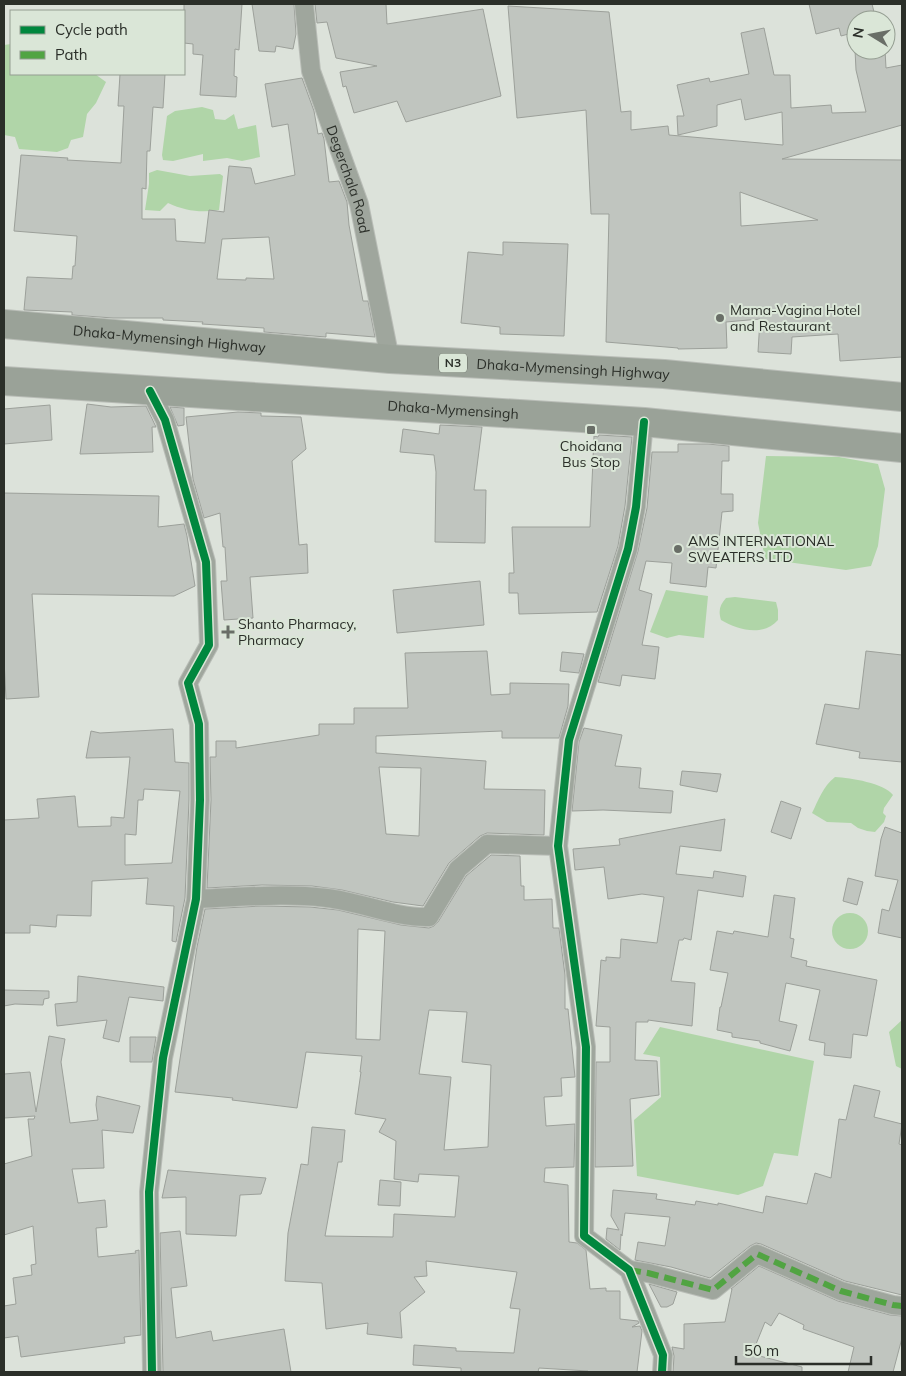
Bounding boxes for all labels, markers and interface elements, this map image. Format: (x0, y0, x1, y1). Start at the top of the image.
legend (10, 10, 185, 75)
north arrow (846, 10, 896, 60)
text: Cycle path (55, 20, 128, 39)
text: N (848, 26, 868, 40)
text: Path (55, 45, 87, 64)
street label: Degerchala Road (322, 123, 374, 235)
place label: Mama-Vagina Hotel and Restaurant (730, 301, 860, 335)
marker: Mama-Vagina Hotel and Restaurant (714, 312, 726, 324)
street label: Dhaka-Mymensingh Highway (72, 321, 267, 357)
road number: N3 (439, 353, 467, 372)
street label: Dhaka-Mymensingh Highway (476, 355, 671, 384)
street label: Dhaka-Mymensingh (387, 397, 519, 423)
marker: Choidana Bus Stop (585, 424, 597, 436)
place label: Choidana Bus Stop (560, 437, 622, 471)
place label: AMS INTERNATIONAL SWEATERS LTD (688, 532, 834, 566)
marker: AMS INTERNATIONAL SWEATERS LTD (672, 543, 684, 555)
place label: Shanto Pharmacy, Pharmacy (238, 615, 356, 649)
marker: Shanto Pharmacy, Pharmacy (222, 626, 234, 638)
scale bar (736, 1334, 871, 1366)
text: 50 m (744, 1341, 779, 1360)

